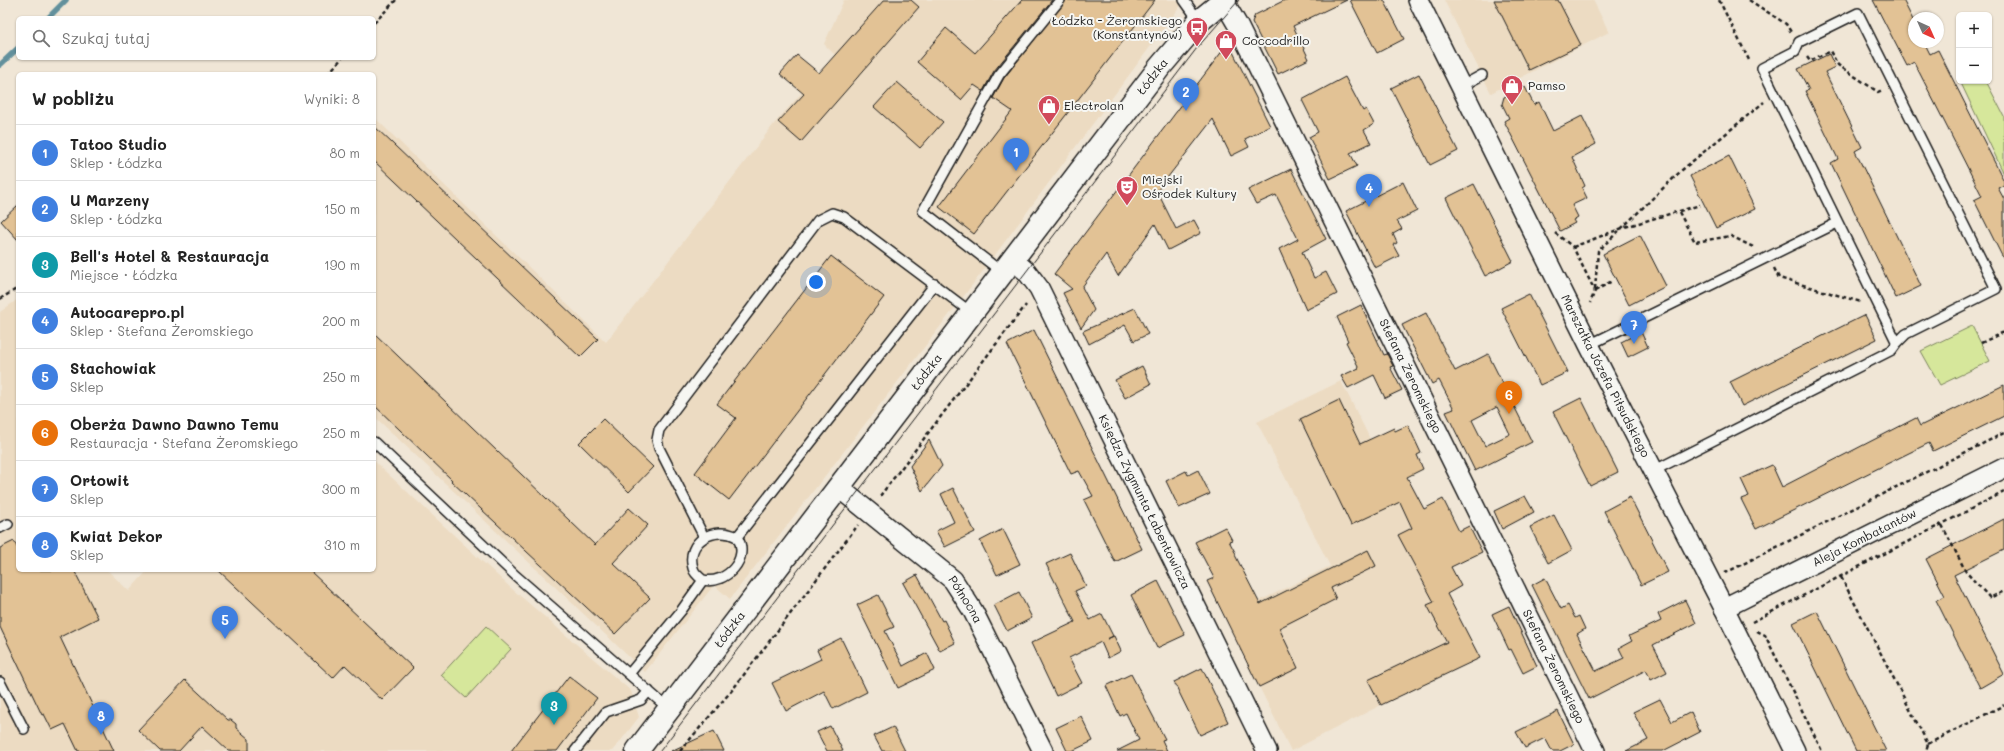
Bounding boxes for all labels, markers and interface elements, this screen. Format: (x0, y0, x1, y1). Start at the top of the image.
place label: Łódzka - Żeromskiego (Konstantynów) (1052, 12, 1182, 42)
north arrow (1908, 12, 1944, 48)
map controls (1956, 12, 1992, 84)
button: + (1956, 12, 1992, 48)
bus stop icon: Łódzka - Żeromskiego (Konstantynów) (1184, 15, 1210, 48)
search box (16, 16, 376, 60)
icon: search (30, 27, 52, 49)
text: Szukaj tutaj (62, 28, 150, 48)
shop icon: Coccodrillo (1213, 28, 1239, 61)
place label: Coccodrillo (1242, 32, 1309, 48)
button: − (1956, 48, 1992, 84)
street label: Łódzka (1133, 54, 1171, 97)
shop icon: Pamso (1499, 73, 1525, 106)
place label: Pamso (1528, 77, 1565, 93)
pin: 2 (1173, 78, 1199, 111)
text: W pobliżu (32, 87, 114, 109)
text: Wyniki: 8 (304, 90, 360, 107)
shop icon: Electrolan (1036, 93, 1062, 126)
place label: Electrolan (1064, 97, 1124, 113)
text: Tatoo Studio (70, 134, 167, 154)
pin: 1 (1003, 138, 1029, 171)
text: 1 (42, 144, 48, 161)
text: 80 m (330, 144, 360, 161)
text: Sklep · Łódzka (70, 154, 163, 171)
place label: Miejski Ośrodek Kultury (1142, 171, 1237, 201)
theatre icon: Miejski Ośrodek Kultury (1114, 174, 1140, 207)
pin: 4 (1356, 174, 1382, 207)
text: U Marzeny (70, 190, 149, 210)
text: 2 (41, 200, 49, 217)
text: 150 m (324, 200, 360, 217)
text: Sklep · Łódzka (70, 210, 163, 227)
text: Bell's Hotel & Restauracja (70, 246, 269, 266)
text: 3 (41, 256, 49, 273)
text: 190 m (324, 256, 360, 273)
text: Miejsce · Łódzka (70, 266, 178, 283)
your location (806, 272, 826, 292)
street label: Marszałka Józefa Piłsudskiego (1558, 291, 1654, 460)
text: Autocarepro.pl (70, 302, 184, 322)
pin: 7 (1621, 311, 1647, 344)
text: 4 (41, 312, 49, 329)
text: 200 m (322, 312, 360, 329)
street label: Stefana Żeromskiego (1376, 316, 1446, 435)
text: Sklep · Stefana Żeromskiego (70, 322, 253, 339)
street label: Łódzka (907, 350, 945, 393)
text: Stachowiak (70, 358, 156, 378)
text: 5 (41, 368, 49, 385)
text: 250 m (323, 368, 360, 385)
text: Sklep (70, 378, 104, 395)
pin: 6 (1496, 381, 1522, 414)
street label: Księdza Zygmunta Łabentowicza (1096, 412, 1195, 592)
text: Oberża Dawno Dawno Temu (70, 414, 279, 434)
text: 6 (41, 424, 49, 441)
text: 250 m (323, 424, 360, 441)
text: Restauracja · Stefana Żeromskiego (70, 434, 298, 451)
text: Ortowit (70, 470, 129, 490)
text: 7 (41, 480, 49, 497)
text: 300 m (322, 480, 360, 497)
text: Sklep (70, 490, 104, 507)
street label: Aleja Kombatantów (1809, 504, 1919, 570)
text: Kwiat Dekor (70, 526, 162, 546)
text: 8 (41, 536, 49, 553)
text: 310 m (324, 536, 360, 553)
text: Sklep (70, 546, 104, 563)
street label: Północna (945, 572, 987, 626)
pin: 5 (212, 606, 238, 639)
street label: Stefana Żeromskiego (1519, 606, 1589, 726)
street label: Łódzka (710, 607, 748, 650)
pin: 3 (541, 692, 567, 725)
pin: 8 (88, 702, 114, 735)

